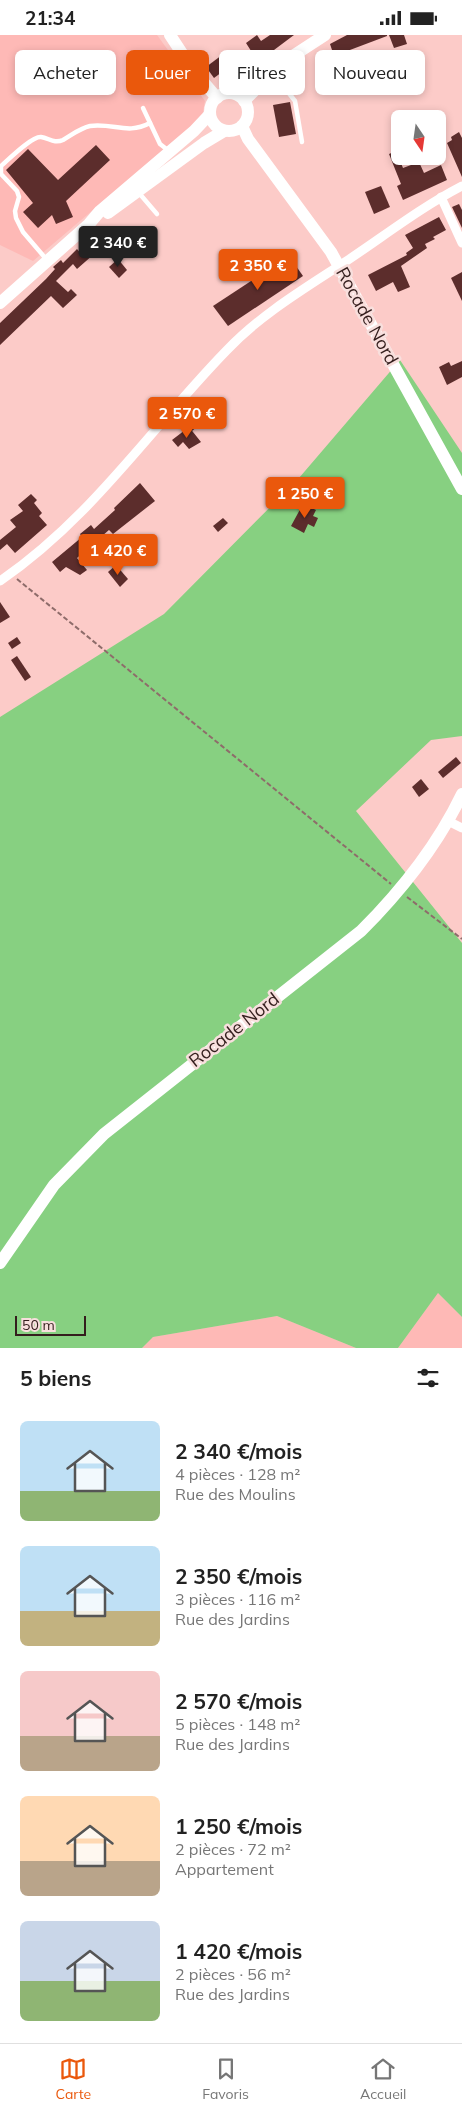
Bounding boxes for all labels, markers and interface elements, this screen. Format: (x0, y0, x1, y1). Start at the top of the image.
text: 21:34 (25, 6, 75, 30)
chip: Acheter (15, 50, 116, 95)
chip: Louer (126, 50, 209, 95)
chip: Filtres (219, 50, 305, 95)
chip: Nouveau (315, 50, 425, 95)
north arrow (391, 110, 446, 165)
map controls (391, 110, 446, 165)
pin: 2 340 € (72, 225, 164, 268)
text: 2 340 € (90, 232, 146, 252)
pin: 2 350 € (212, 249, 304, 291)
text: 2 350 € (230, 255, 286, 275)
street label: Rocade Nord (331, 263, 404, 369)
pin: 2 570 € (141, 397, 233, 439)
text: 2 570 € (159, 403, 215, 423)
pin: 1 250 € (259, 477, 351, 519)
text: 1 250 € (277, 483, 333, 503)
pin: 1 420 € (72, 533, 164, 576)
text: 1 420 € (90, 540, 146, 560)
street label: Rocade Nord (184, 987, 283, 1072)
scale bar (15, 1313, 86, 1336)
text: 50 m (22, 1316, 55, 1334)
icon: filters (414, 1364, 442, 1392)
text: 5 biens (20, 1365, 92, 1391)
text: 2 340 €/mois (175, 1438, 302, 1464)
icon: home (60, 1441, 120, 1501)
text: 4 pièces · 128 m² (175, 1464, 300, 1484)
text: Rue des Moulins (175, 1484, 296, 1504)
text: 2 350 €/mois (175, 1563, 302, 1589)
icon: home (60, 1566, 120, 1626)
text: 3 pièces · 116 m² (175, 1589, 300, 1609)
text: Rue des Jardins (175, 1609, 290, 1629)
text: 2 570 €/mois (175, 1688, 302, 1714)
icon: home (60, 1691, 120, 1751)
text: 5 pièces · 148 m² (175, 1714, 300, 1734)
text: Rue des Jardins (175, 1734, 290, 1754)
text: 1 250 €/mois (175, 1813, 302, 1839)
icon: home (60, 1816, 120, 1876)
text: 2 pièces · 72 m² (175, 1839, 291, 1859)
text: Appartement (175, 1859, 274, 1879)
text: 1 420 €/mois (175, 1938, 302, 1964)
icon: home (60, 1941, 120, 2001)
text: 2 pièces · 56 m² (175, 1964, 291, 1984)
text: Rue des Jardins (175, 1984, 290, 2004)
tab: Carte (56, 2055, 91, 2103)
tab: Favoris (202, 2055, 249, 2103)
tab: Accueil (360, 2055, 406, 2103)

